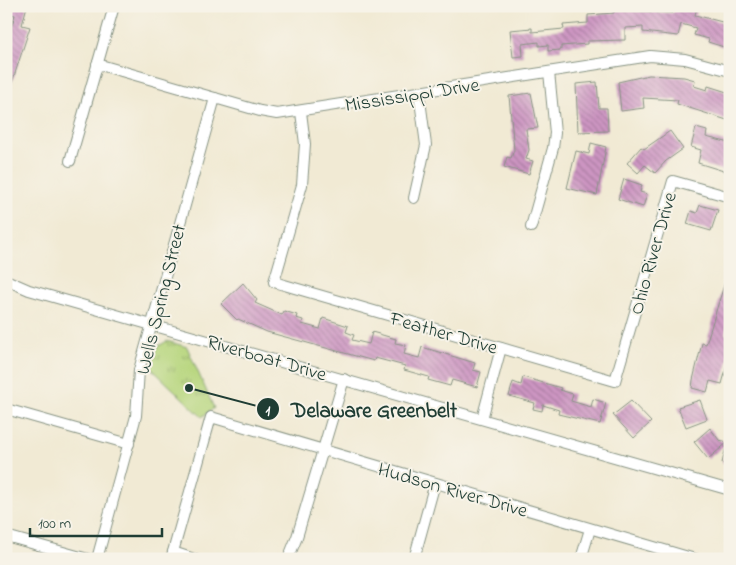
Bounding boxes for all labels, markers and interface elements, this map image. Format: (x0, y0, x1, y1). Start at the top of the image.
street label: Mississippi Drive (343, 72, 482, 121)
street label: Ohio River Drive (623, 189, 686, 319)
street label: Wells Spring Street (130, 221, 196, 378)
street label: Feather Drive (385, 305, 501, 364)
street label: Riverboat Drive (203, 328, 330, 390)
callout: Delaware Greenbelt (256, 391, 467, 427)
text: Delaware Greenbelt (290, 397, 458, 427)
text: 1 (266, 400, 271, 422)
street label: Hudson River Drive (374, 456, 531, 527)
scale bar (30, 505, 162, 537)
text: 100 m (38, 513, 71, 535)

